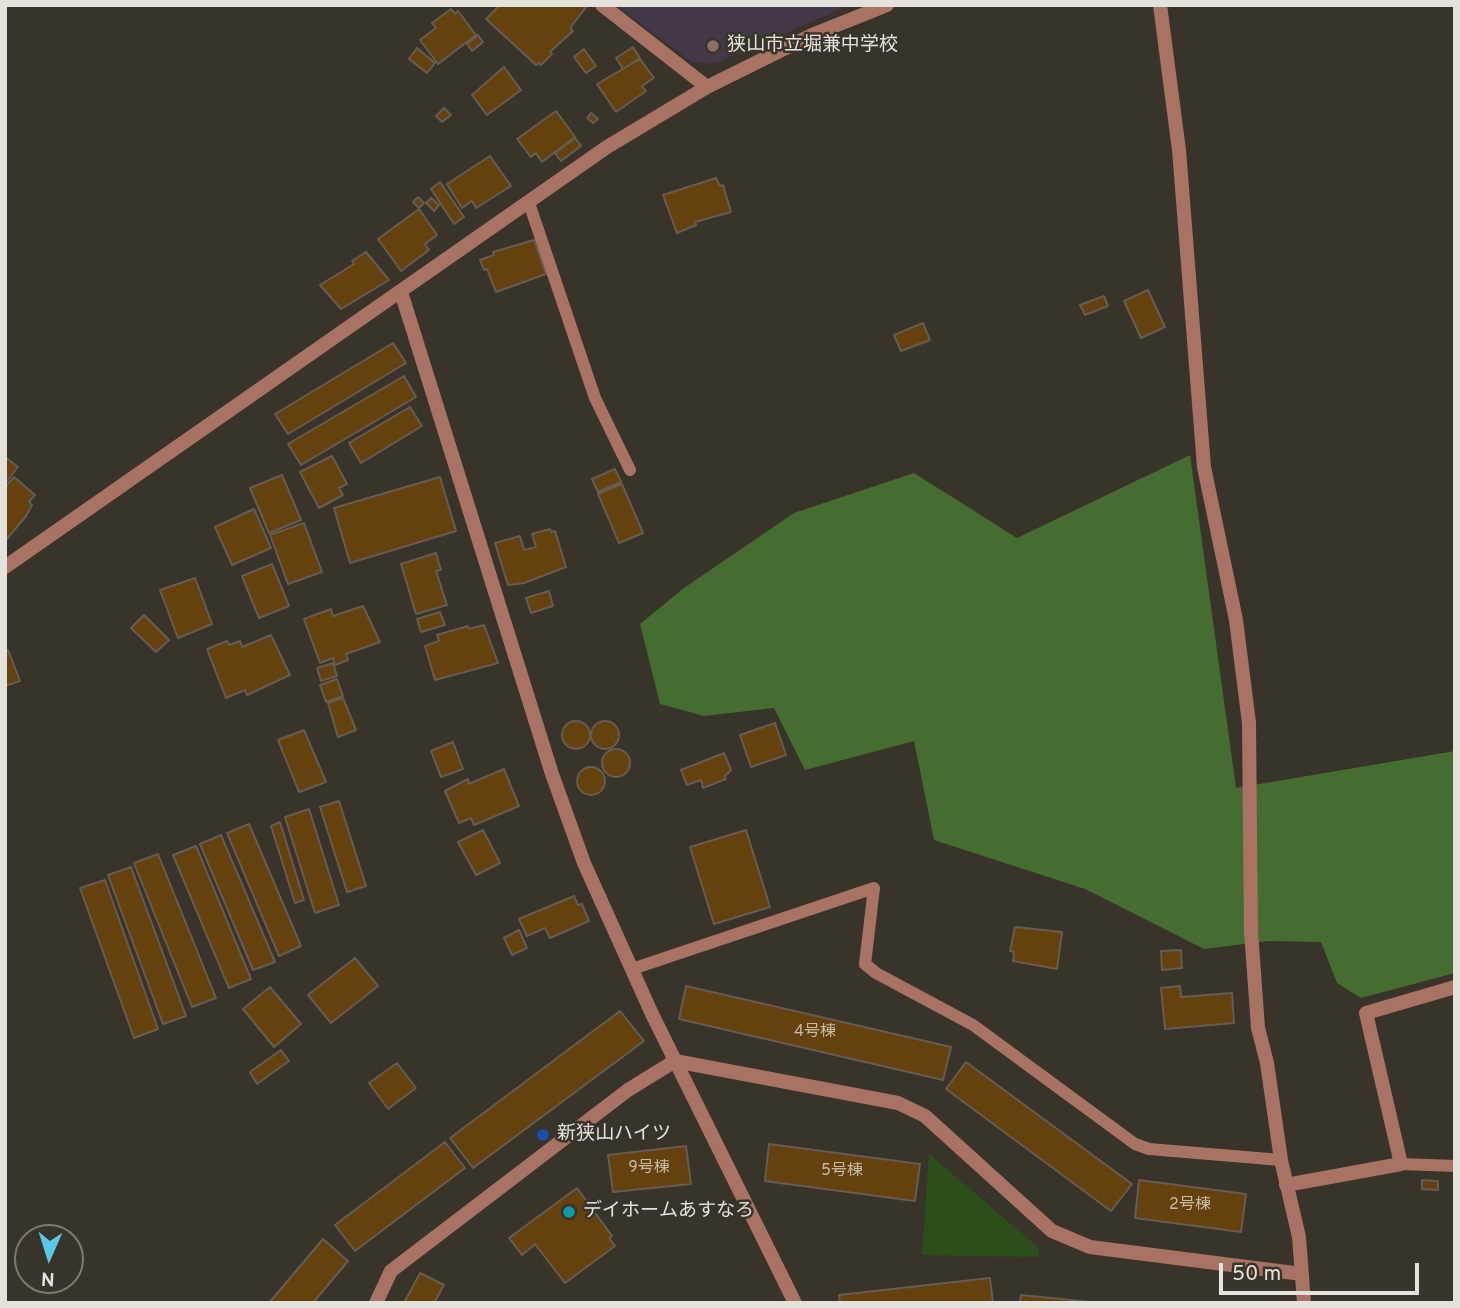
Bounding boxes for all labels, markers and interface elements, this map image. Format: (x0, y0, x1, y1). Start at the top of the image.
place label: 狭山市立堀兼中学校 (727, 35, 898, 57)
marker: 狭山市立堀兼中学校 (705, 38, 721, 54)
house number: 4号棟 (794, 1023, 836, 1043)
place label: 新狭山ハイツ (557, 1124, 671, 1146)
marker: 新狭山ハイツ (535, 1127, 551, 1143)
house number: 9号棟 (628, 1159, 670, 1179)
house number: 5号棟 (821, 1162, 863, 1182)
house number: 2号棟 (1169, 1196, 1211, 1216)
place label: デイホームあすなろ (583, 1201, 754, 1223)
marker: デイホームあすなろ (561, 1204, 577, 1220)
north arrow (14, 1224, 84, 1294)
scale bar (1222, 1248, 1422, 1292)
text: 50 m (1232, 1261, 1281, 1288)
text: N (41, 1266, 55, 1290)

